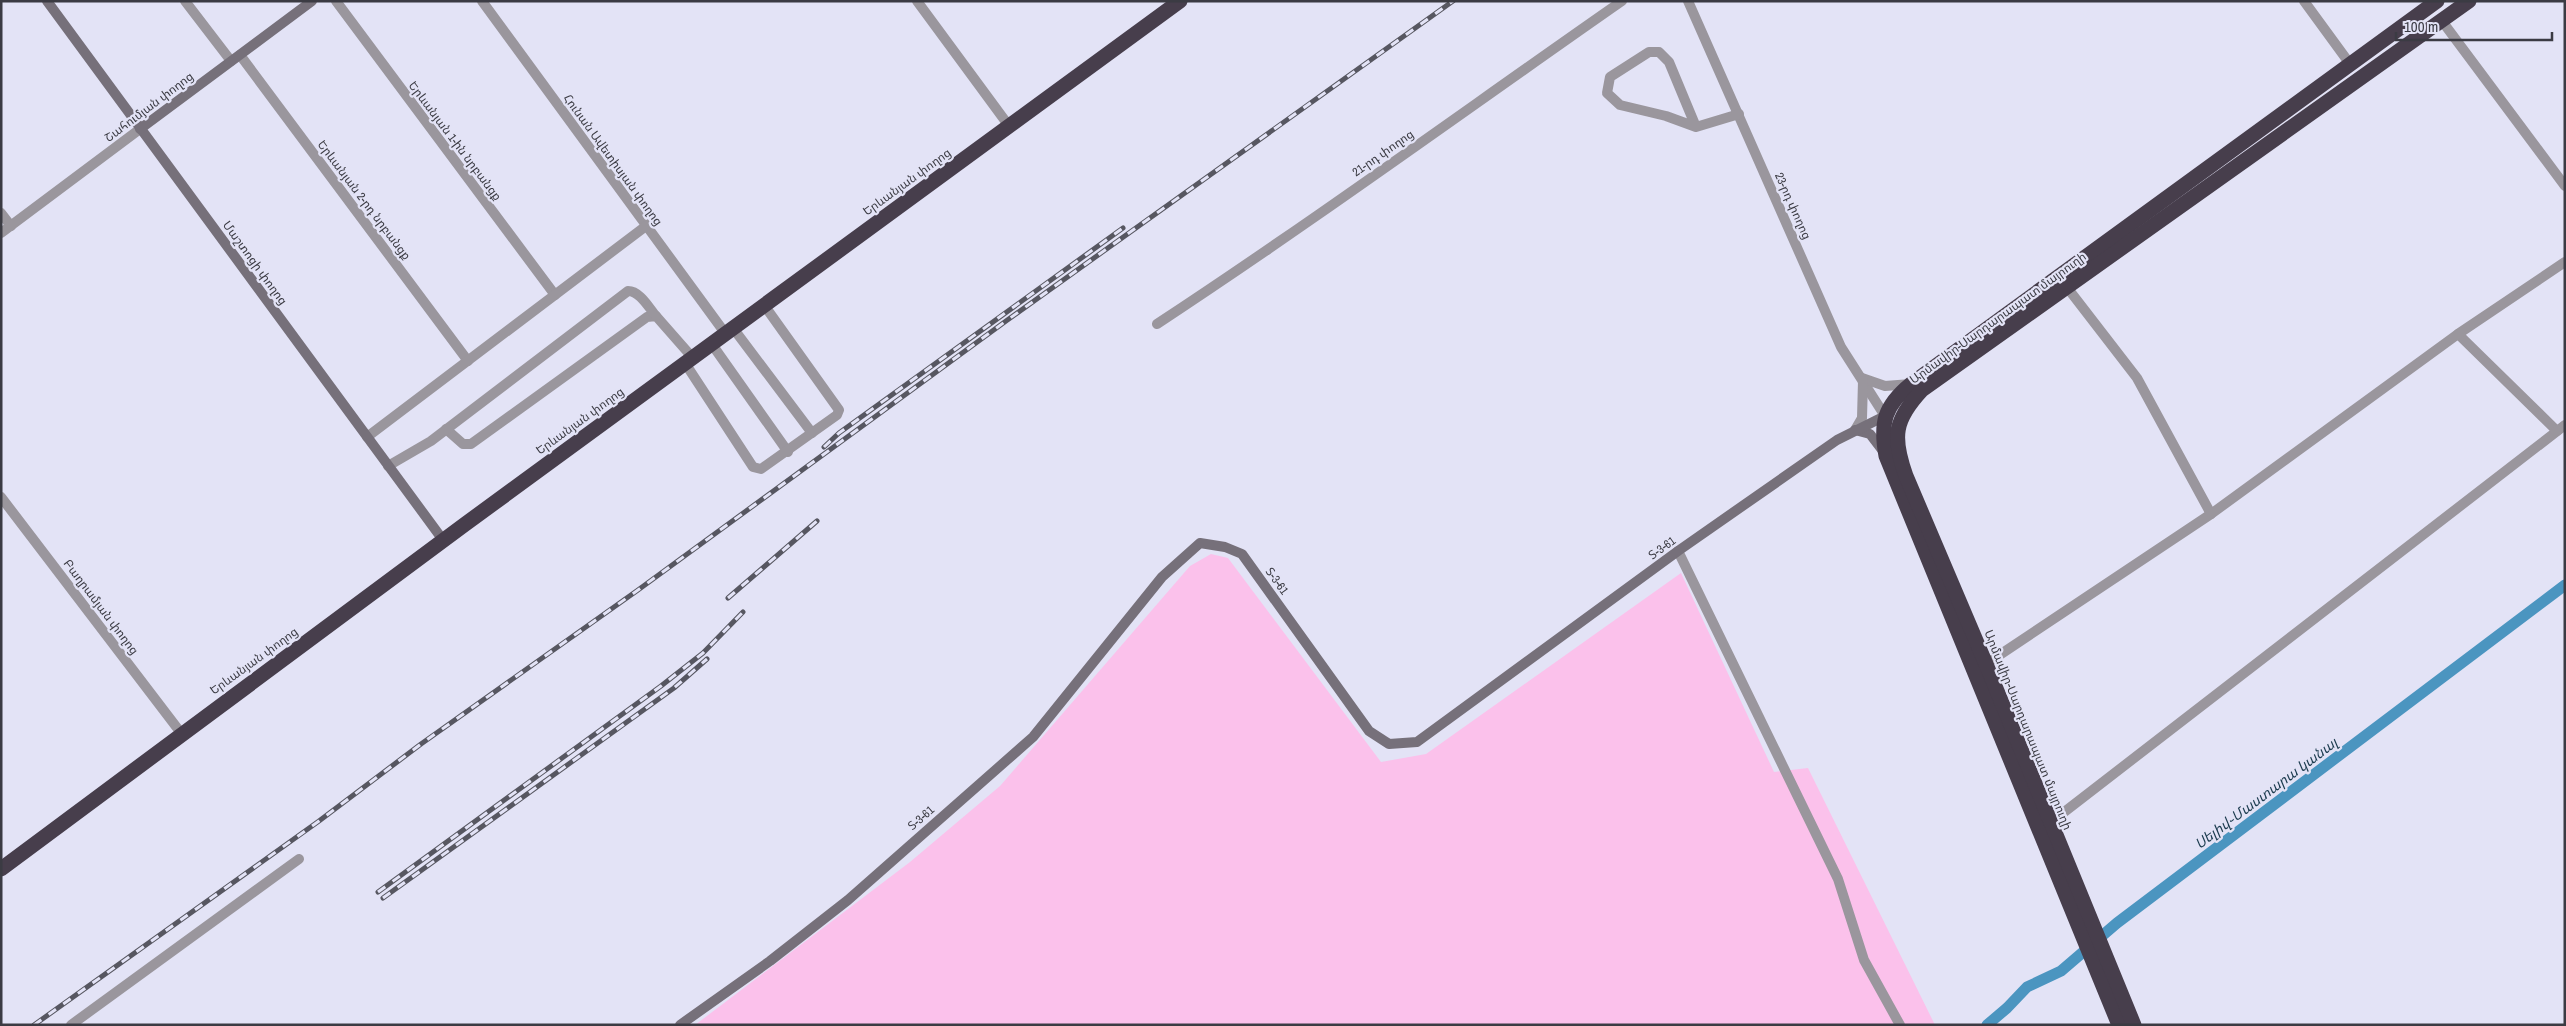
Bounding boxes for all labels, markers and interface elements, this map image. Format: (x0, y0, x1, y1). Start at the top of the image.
scale bar (2396, 10, 2552, 42)
text: 100 m (2404, 16, 2438, 37)
street label: Շահումյան փողոց (101, 68, 197, 146)
street label: Երևանյան 1-ին նրբանցք (405, 78, 505, 204)
street label: Հունան Ավետիսյան փողոց (560, 91, 666, 229)
street label: 21-րդ փողոց (1349, 126, 1417, 180)
street label: Երևանյան 2-րդ նրբանցք (314, 137, 414, 263)
street label: Երևանյան փողոց (860, 145, 954, 219)
street label: 23-րդ փողոց (1771, 170, 1815, 242)
street label: Մաշտոցի փողոց (219, 218, 291, 308)
street label: Արմավիր-Սարդարապատ մայրուղի (1907, 249, 2089, 387)
street label: Երևանյան փողոց (533, 384, 627, 458)
street label: Տ-3-61 (1645, 532, 1679, 563)
street label: Բաղրամյան փողոց (60, 556, 142, 658)
street label: Տ-3-61 (1262, 564, 1293, 598)
street label: Երևանյան փողոց (207, 624, 301, 698)
street label: Արմավիր-Սարդարապատ մայրուղի (1980, 628, 2076, 832)
water label: Սելիվ֊Մաստարա կանալ (2191, 733, 2342, 853)
street label: Տ-3-61 (904, 802, 938, 834)

